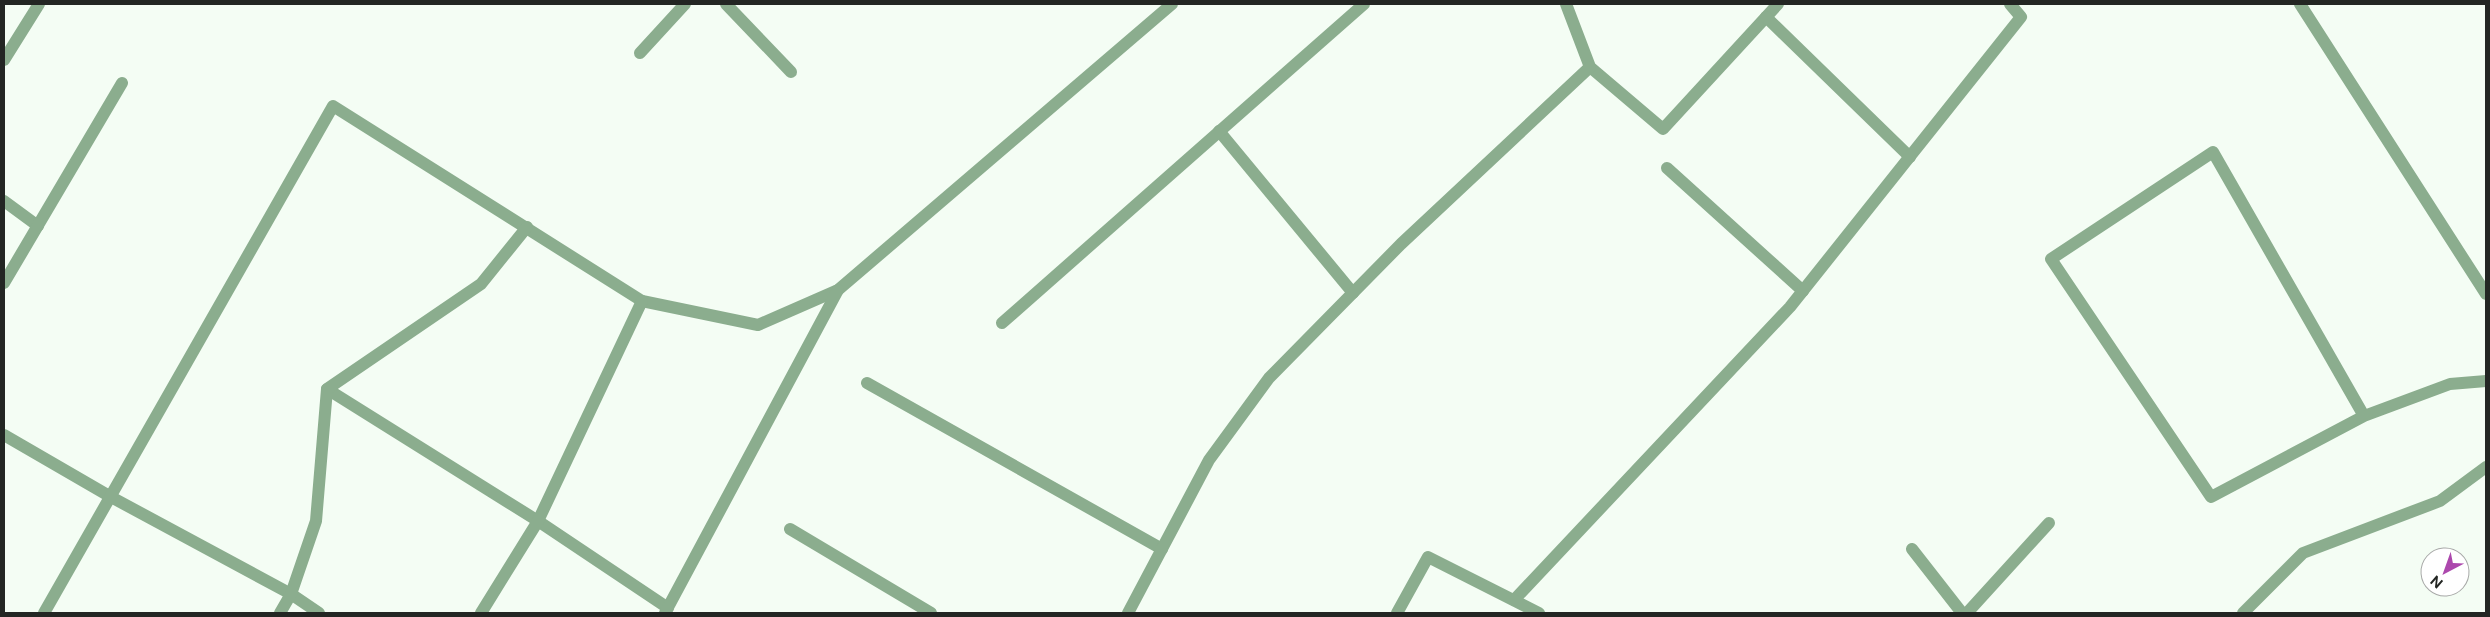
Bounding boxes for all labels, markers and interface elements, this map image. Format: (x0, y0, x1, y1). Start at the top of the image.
north arrow (2420, 547, 2470, 597)
text: N (2427, 572, 2446, 591)

